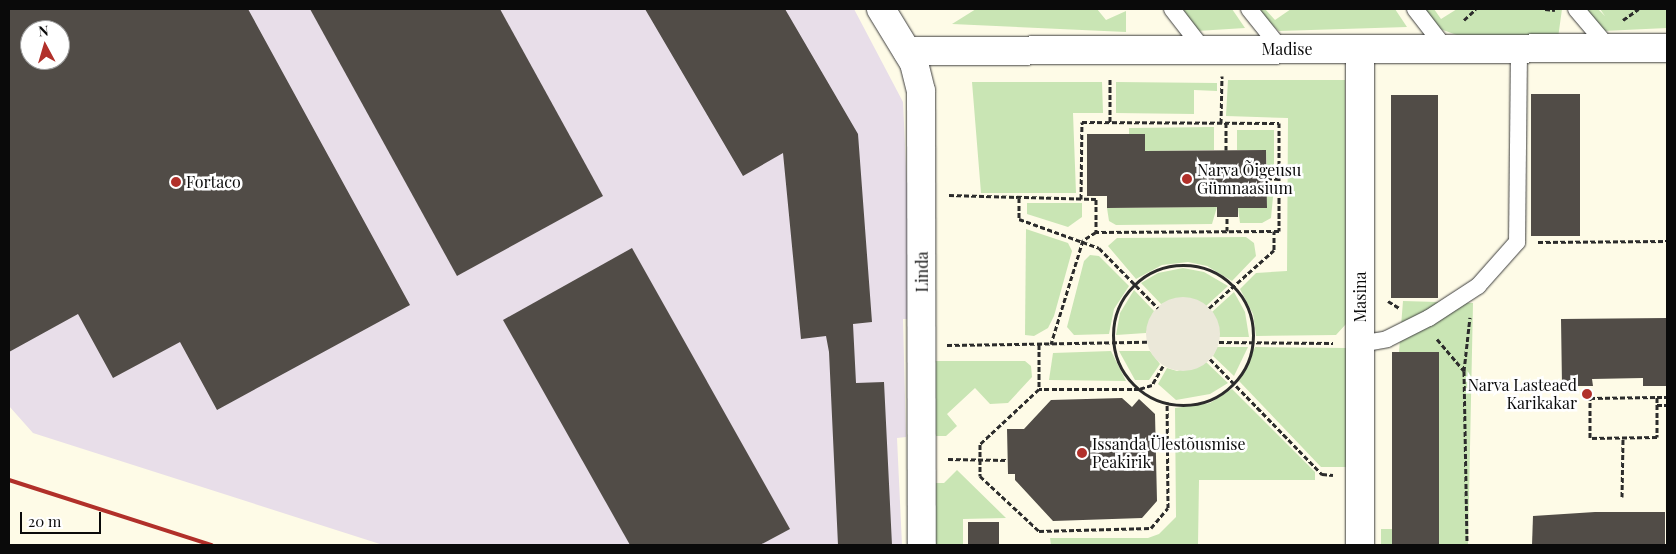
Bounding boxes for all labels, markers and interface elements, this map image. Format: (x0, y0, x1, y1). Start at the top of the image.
north arrow (20, 20, 70, 70)
text: N (37, 21, 49, 41)
street label: Madise (1261, 39, 1313, 59)
place label: Narva Õigeusu Gümnaasium (1197, 160, 1301, 198)
place label: Fortaco (186, 172, 241, 192)
marker: Narva Õigeusu Gümnaasium (1181, 173, 1193, 185)
marker: Fortaco (170, 176, 182, 188)
street label: Linda (912, 252, 932, 292)
street label: Masina (1350, 271, 1370, 323)
place label: Narva Lasteaed Karikakar (1468, 375, 1577, 413)
marker: Narva Lasteaed Karikakar (1581, 388, 1593, 400)
place label: Issanda Ülestõusmise Peakirik (1092, 434, 1246, 472)
marker: Issanda Ülestõusmise Peakirik (1076, 447, 1088, 459)
scale bar (22, 502, 104, 534)
text: 20 m (28, 511, 61, 531)

